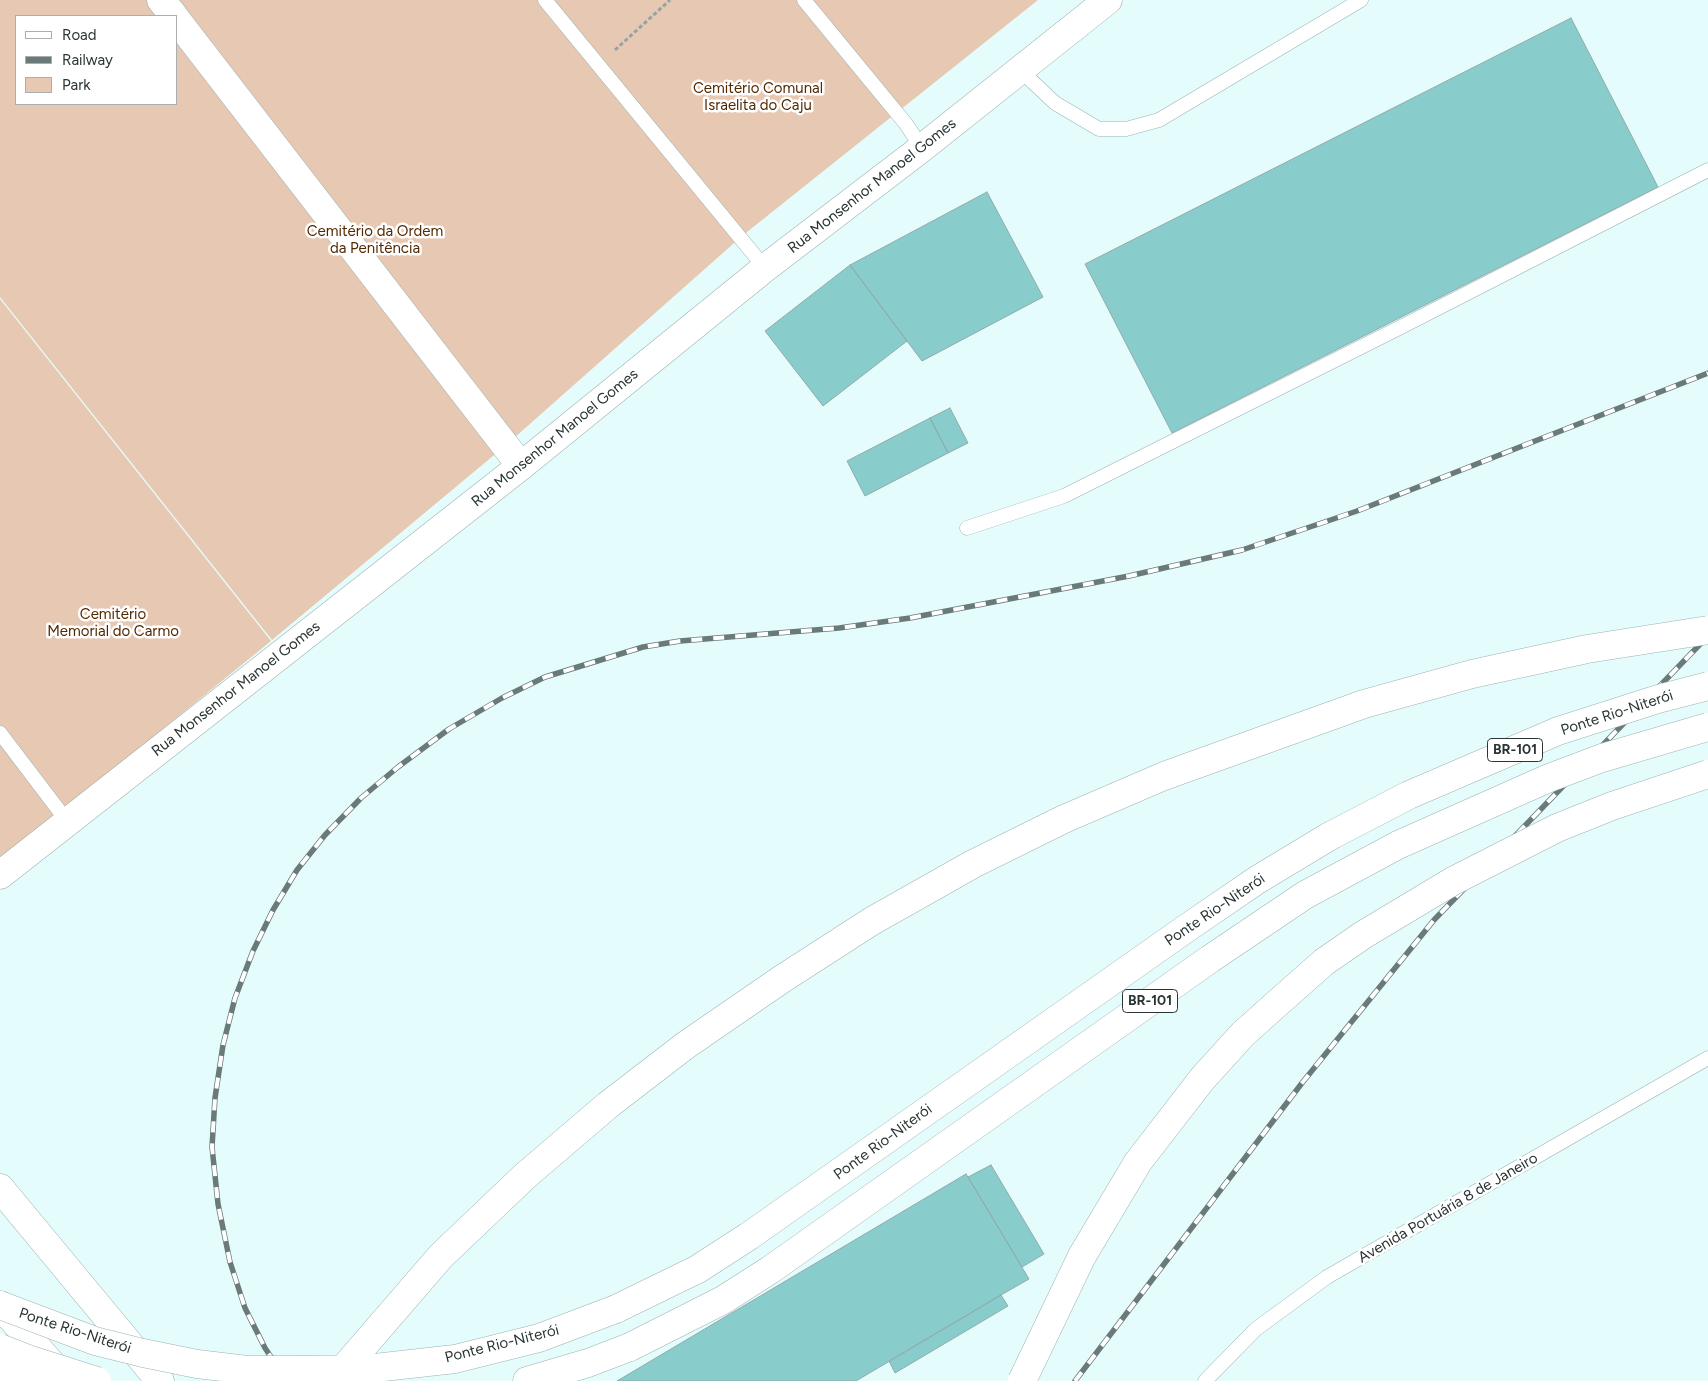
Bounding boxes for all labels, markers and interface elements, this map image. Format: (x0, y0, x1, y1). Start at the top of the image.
legend (15, 15, 178, 105)
text: Road (62, 26, 97, 44)
text: Railway (62, 51, 113, 69)
text: Park (62, 76, 91, 94)
park label: Cemitério Comunal Israelita do Caju (693, 80, 823, 115)
street label: Rua Monsenhor Manoel Gomes (784, 115, 960, 257)
park label: Cemitério da Ordem da Penitência (307, 223, 443, 258)
street label: Rua Monsenhor Manoel Gomes (468, 365, 642, 511)
park label: Cemitério Memorial do Carmo (47, 606, 179, 641)
street label: Rua Monsenhor Manoel Gomes (148, 618, 324, 760)
street label: Ponte Rio-Niterói (1559, 686, 1675, 740)
road number: BR-101 (1488, 738, 1542, 762)
street label: Ponte Rio-Niterói (1161, 870, 1269, 950)
road number: BR-101 (1122, 989, 1178, 1012)
street label: Ponte Rio-Niterói (830, 1100, 936, 1184)
street label: Avenida Portuária 8 de Janeiro (1355, 1149, 1541, 1267)
street label: Ponte Rio-Niterói (17, 1304, 133, 1358)
street label: Ponte Rio-Niterói (443, 1321, 561, 1367)

